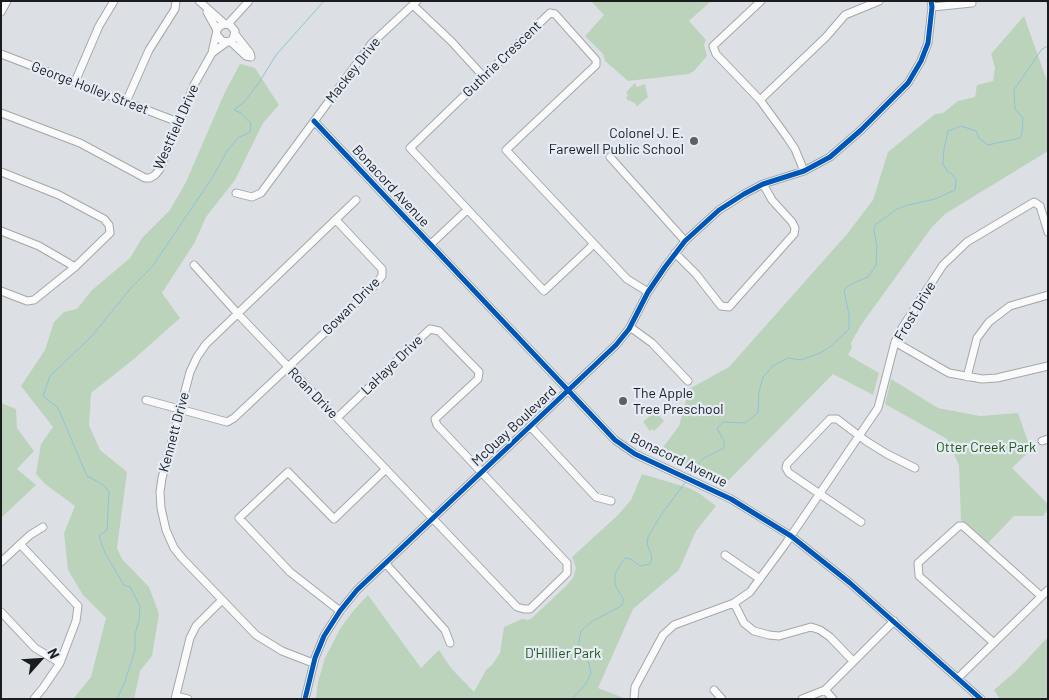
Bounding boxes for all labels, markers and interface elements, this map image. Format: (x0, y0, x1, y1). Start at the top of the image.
street label: Guthrie Crescent (459, 17, 545, 101)
street label: Mackey Drive (322, 34, 384, 106)
street label: George Holley Street (29, 58, 151, 118)
street label: Westfield Drive (150, 82, 202, 172)
place label: Colonel J. E. Farewell Public School (549, 125, 684, 158)
marker: Colonel J. E. Farewell Public School (688, 135, 700, 147)
street label: Bonacord Avenue (349, 142, 433, 230)
street label: Gowan Drive (319, 274, 383, 338)
street label: Frost Drive (891, 278, 939, 344)
street label: LaHaye Drive (358, 332, 426, 398)
street label: Roan Drive (284, 364, 342, 422)
street label: McQuay Boulevard (468, 382, 560, 470)
place label: The Apple Tree Preschool (633, 385, 724, 418)
street label: Kennett Drive (155, 390, 193, 474)
marker: The Apple Tree Preschool (617, 395, 629, 407)
street label: Bonacord Avenue (628, 429, 730, 491)
park label: Otter Creek Park (936, 439, 1036, 455)
north arrow (15, 635, 65, 685)
text: N (44, 645, 64, 661)
park label: D'Hillier Park (525, 645, 601, 661)

